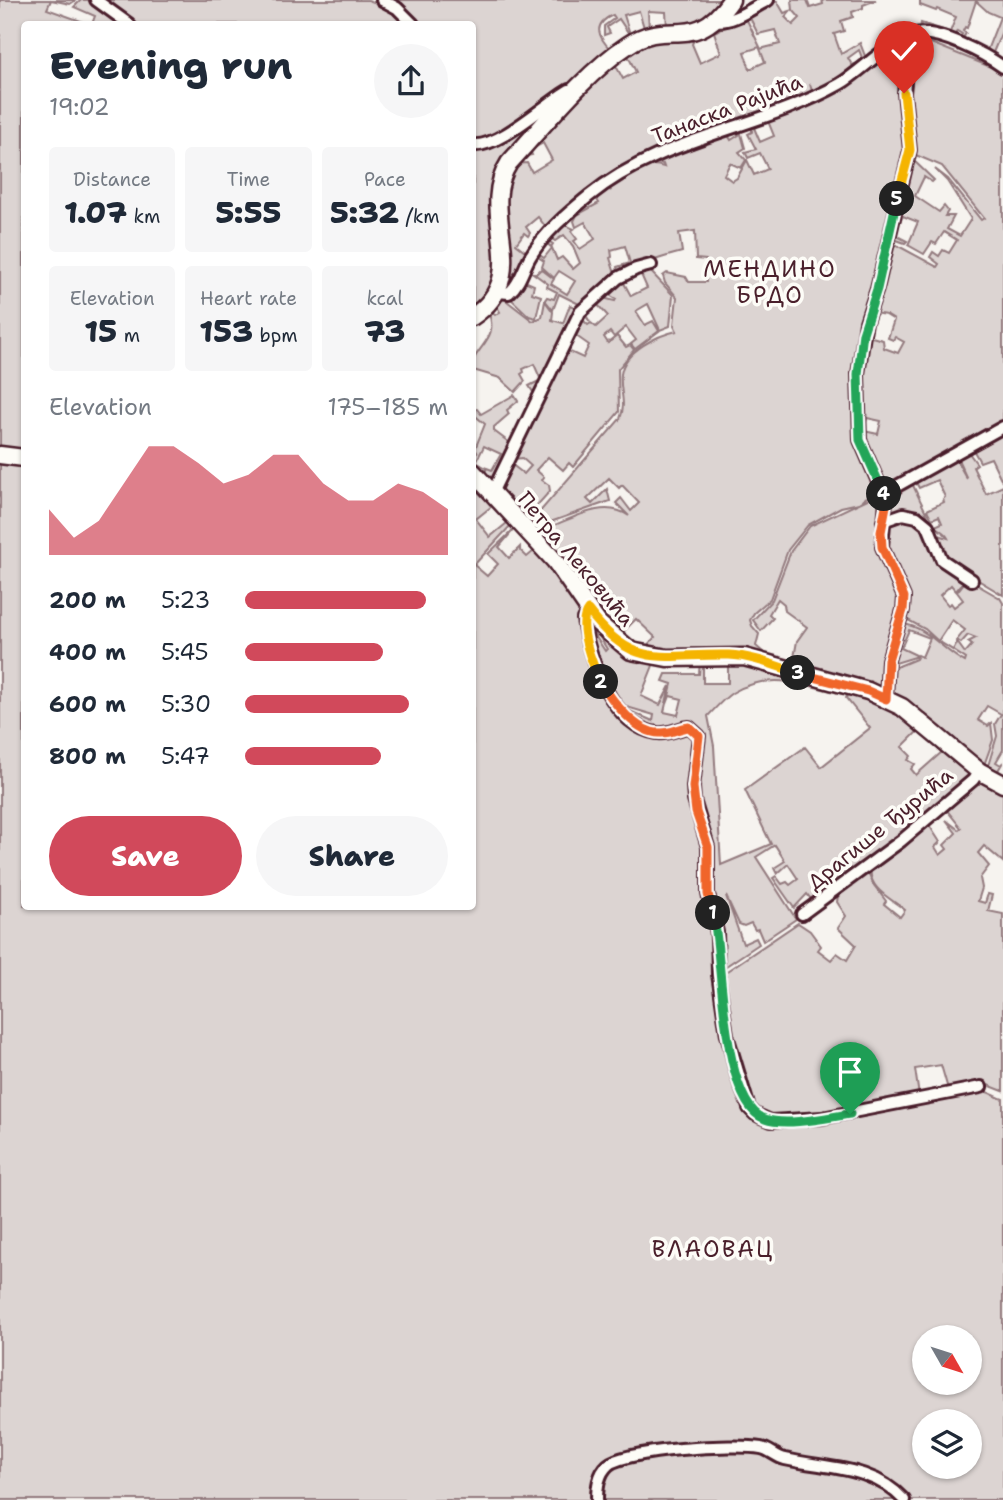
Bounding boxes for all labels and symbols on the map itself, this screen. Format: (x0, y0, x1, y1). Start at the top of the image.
pin (874, 21, 934, 93)
street label: Танаска Рајића (648, 67, 806, 151)
pin: 5 (880, 182, 914, 216)
district label: МЕНДИНО БРДО (703, 254, 837, 310)
pin: 4 (866, 476, 902, 512)
street label: Петра Лековића (511, 486, 641, 632)
pin: 3 (780, 656, 816, 690)
pin: 2 (584, 664, 618, 700)
street label: Драгише Ђурића (801, 761, 959, 897)
pin: 1 (696, 895, 730, 930)
pin (820, 1042, 880, 1114)
district label: ВЛАОВАЦ (652, 1234, 774, 1264)
north arrow (912, 1325, 982, 1395)

